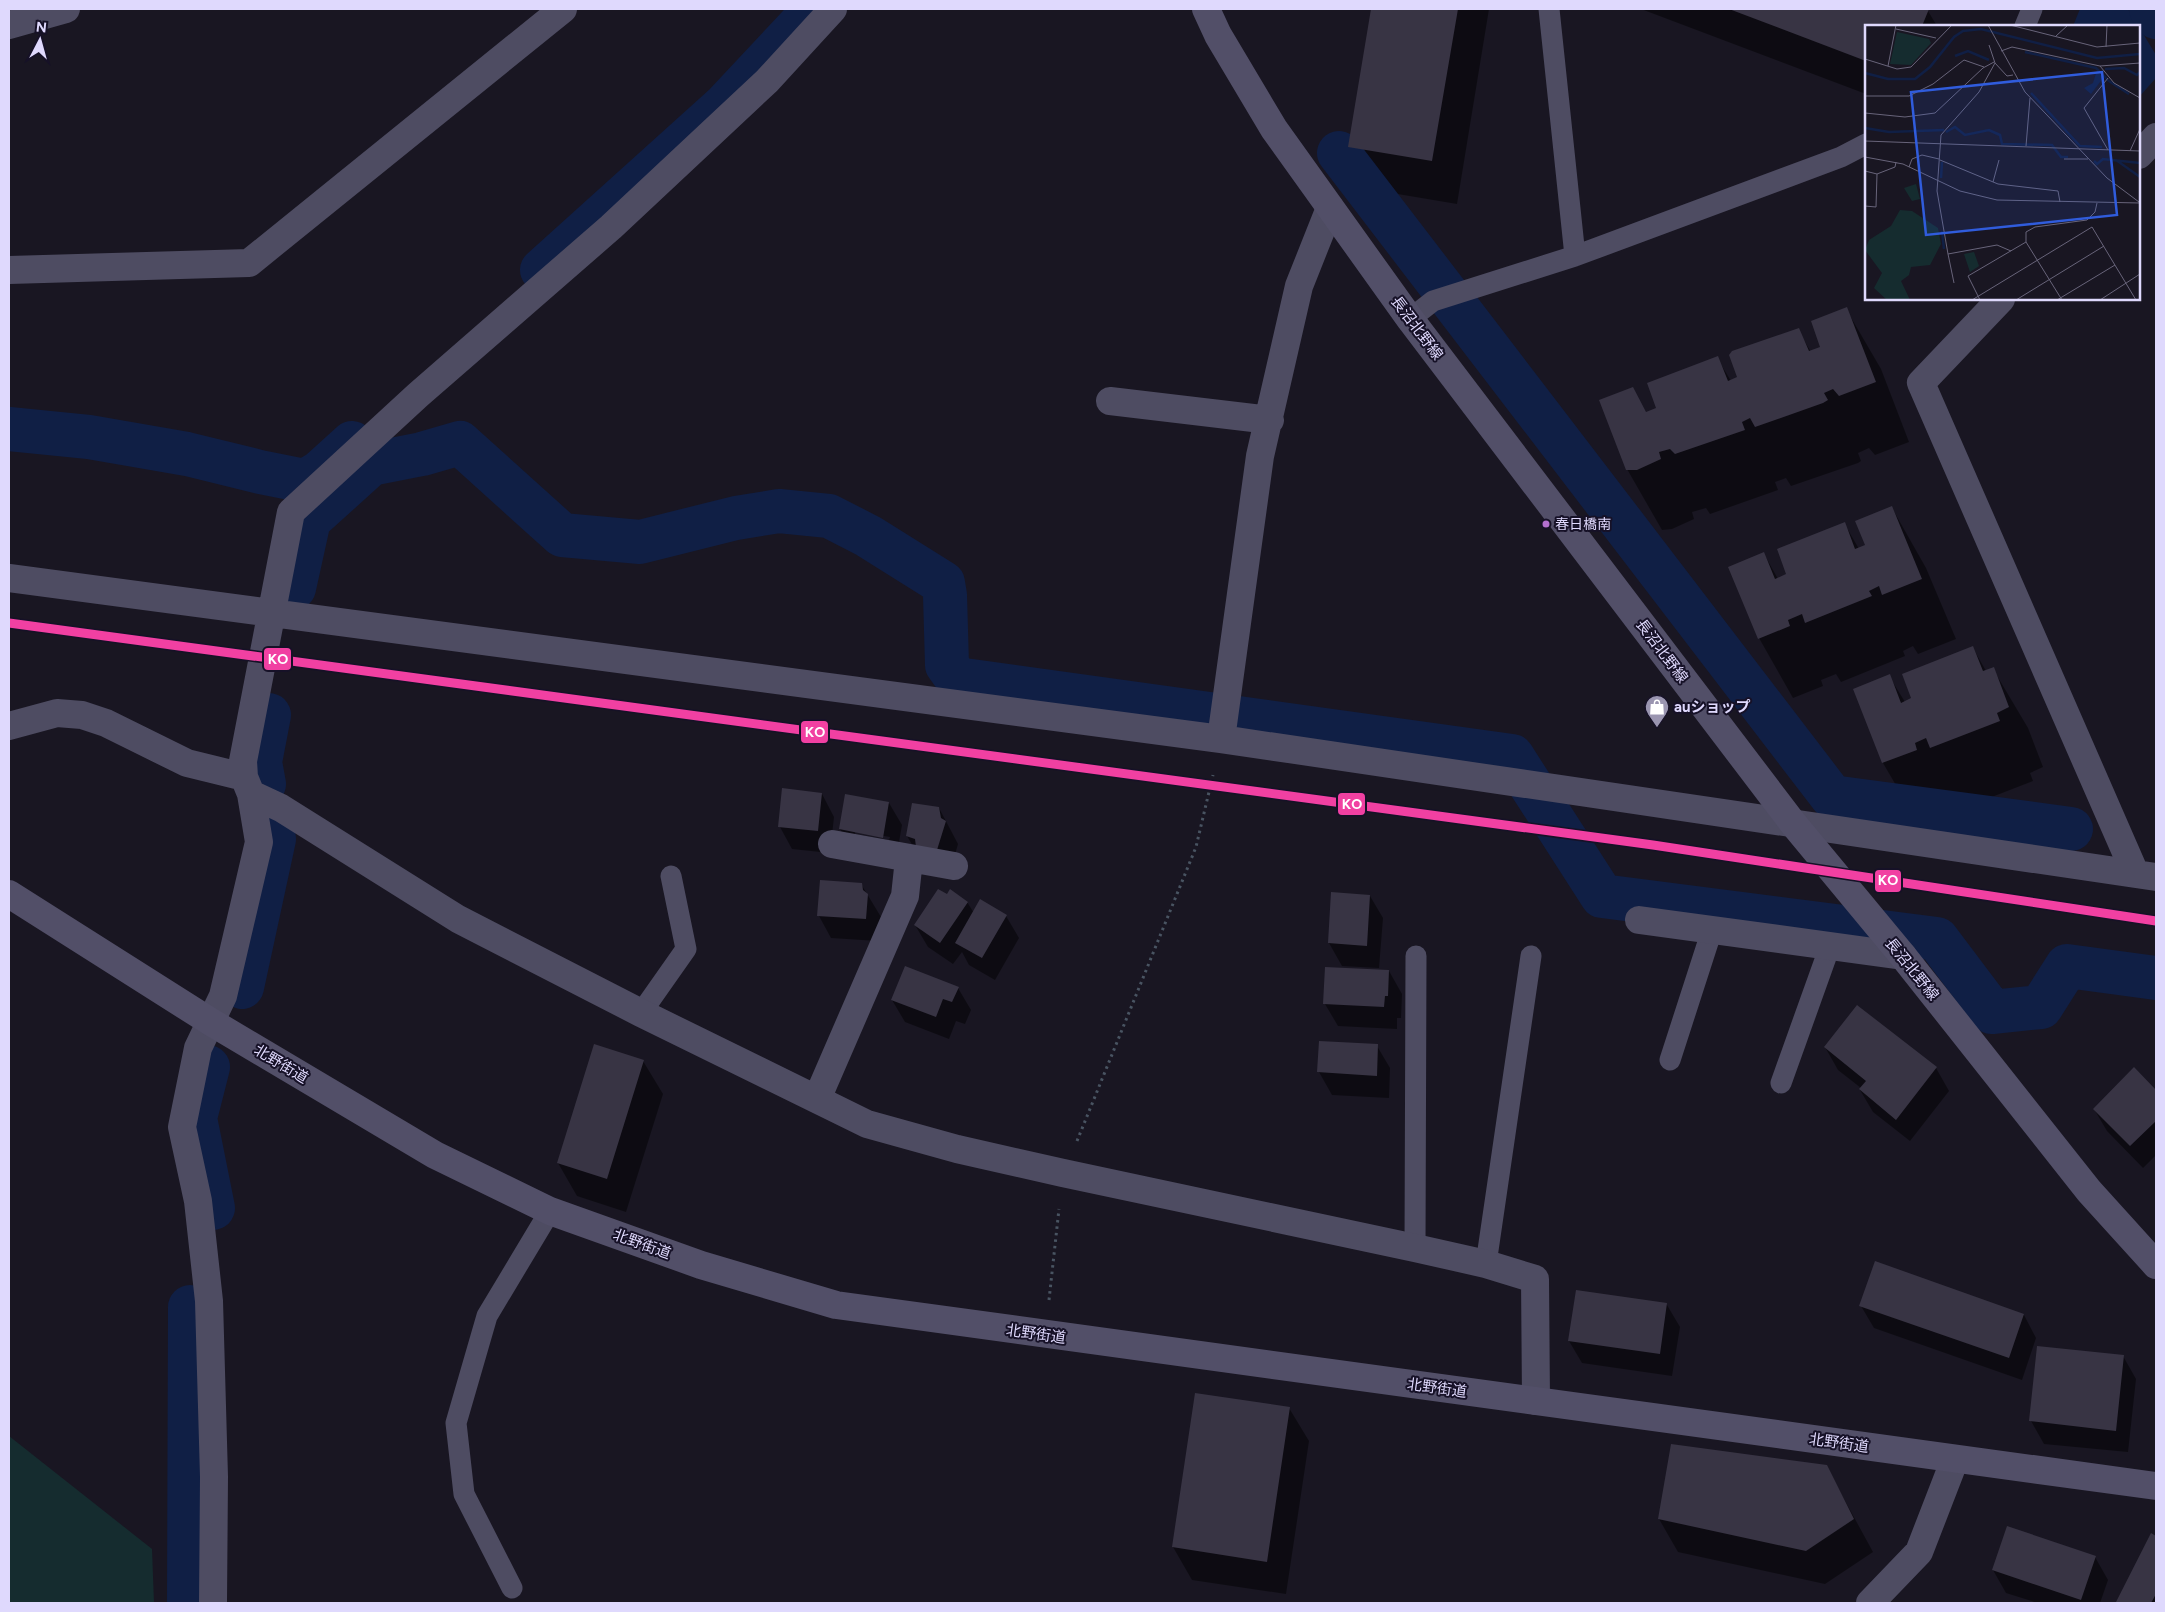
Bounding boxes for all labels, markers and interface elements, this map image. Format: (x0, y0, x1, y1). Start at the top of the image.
north arrow (15, 15, 65, 65)
text: N (35, 19, 48, 37)
inset map (1865, 25, 2140, 300)
street label: 長沼北野線 (1387, 293, 1447, 363)
place label: 春日橋南 (1555, 516, 1611, 533)
marker: 春日橋南 (1541, 519, 1551, 529)
street label: 長沼北野線 (1632, 616, 1692, 686)
line badge: KO (263, 647, 292, 671)
text: KO (268, 651, 288, 668)
shop icon: auショップ (1644, 694, 1670, 728)
place label: auショップ (1674, 698, 1751, 716)
line badge: KO (800, 720, 829, 744)
text: KO (805, 724, 825, 741)
line badge: KO (1337, 792, 1366, 816)
text: KO (1342, 796, 1362, 813)
line badge: KO (1874, 869, 1902, 893)
text: KO (1878, 872, 1898, 889)
street label: 長沼北野線 (1881, 934, 1943, 1004)
street label: 北野街道 (251, 1041, 311, 1087)
street label: 北野街道 (611, 1225, 673, 1263)
street label: 北野街道 (1005, 1321, 1067, 1347)
street label: 北野街道 (1406, 1375, 1468, 1401)
street label: 北野街道 (1808, 1430, 1870, 1456)

